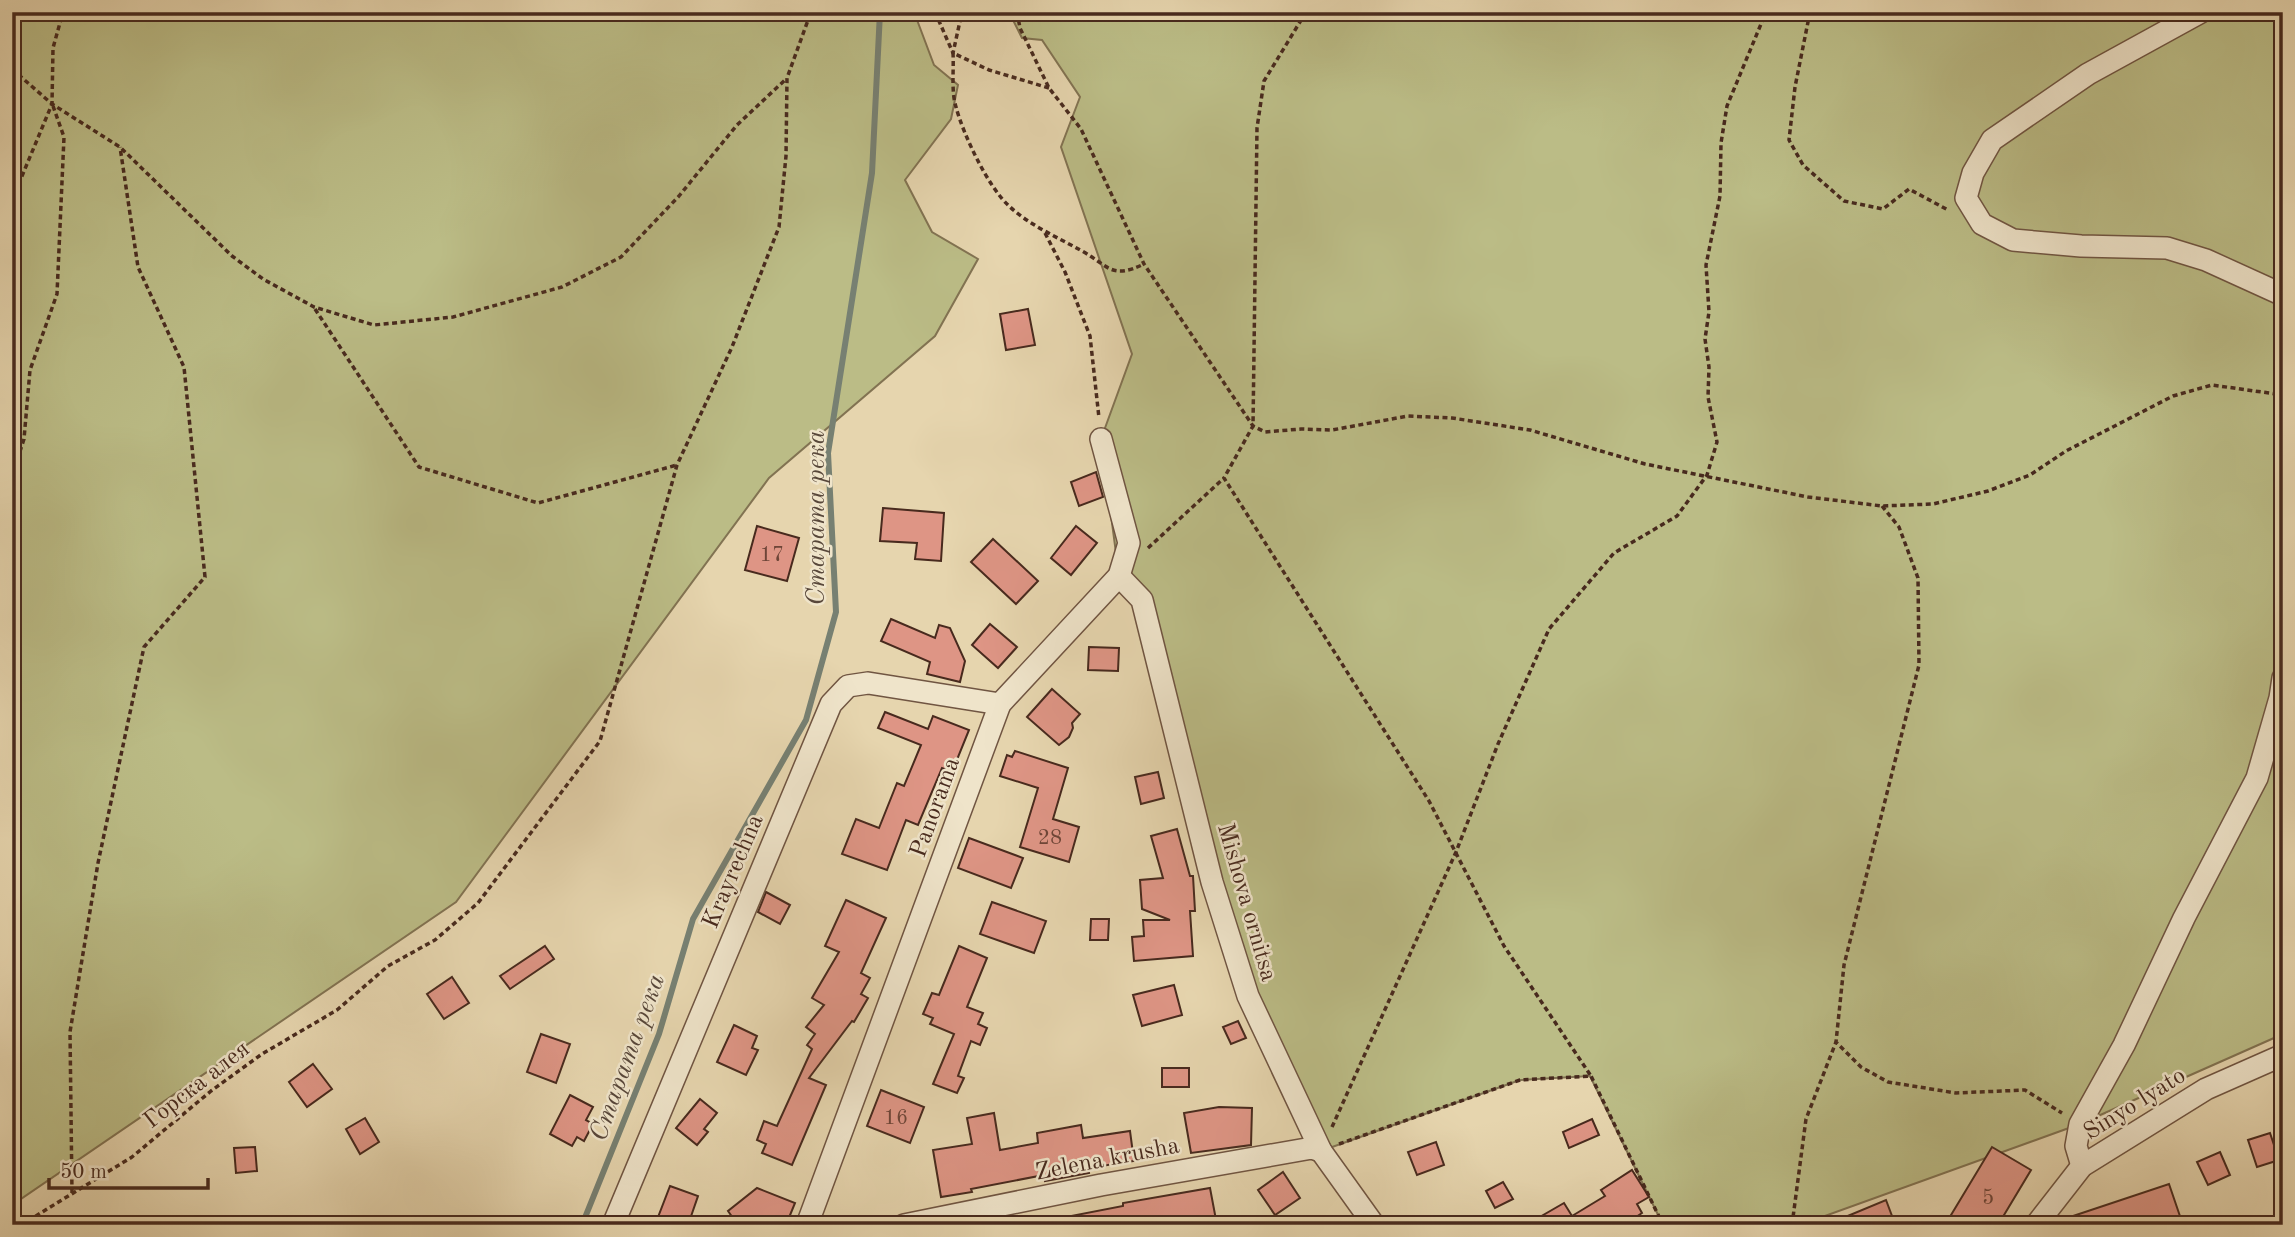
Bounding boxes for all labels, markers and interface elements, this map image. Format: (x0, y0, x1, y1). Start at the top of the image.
water label: Старата река (804, 430, 830, 606)
house number: 17 (760, 545, 784, 566)
street label: Panorama (907, 754, 965, 861)
street label: Krayrechna (699, 811, 769, 932)
street label: Mishova ornitsa (1212, 821, 1280, 985)
house number: 28 (1038, 828, 1062, 849)
water label: Старата река (586, 971, 670, 1145)
street label: Горска алея (140, 1037, 255, 1134)
street label: Sinyo lyato (2080, 1064, 2190, 1145)
house number: 16 (884, 1108, 908, 1129)
street label: Zelena krusha (1033, 1134, 1182, 1186)
scale bar (49, 1146, 208, 1190)
text: 50 m (60, 1162, 107, 1183)
house number: 5 (1982, 1188, 1994, 1209)

